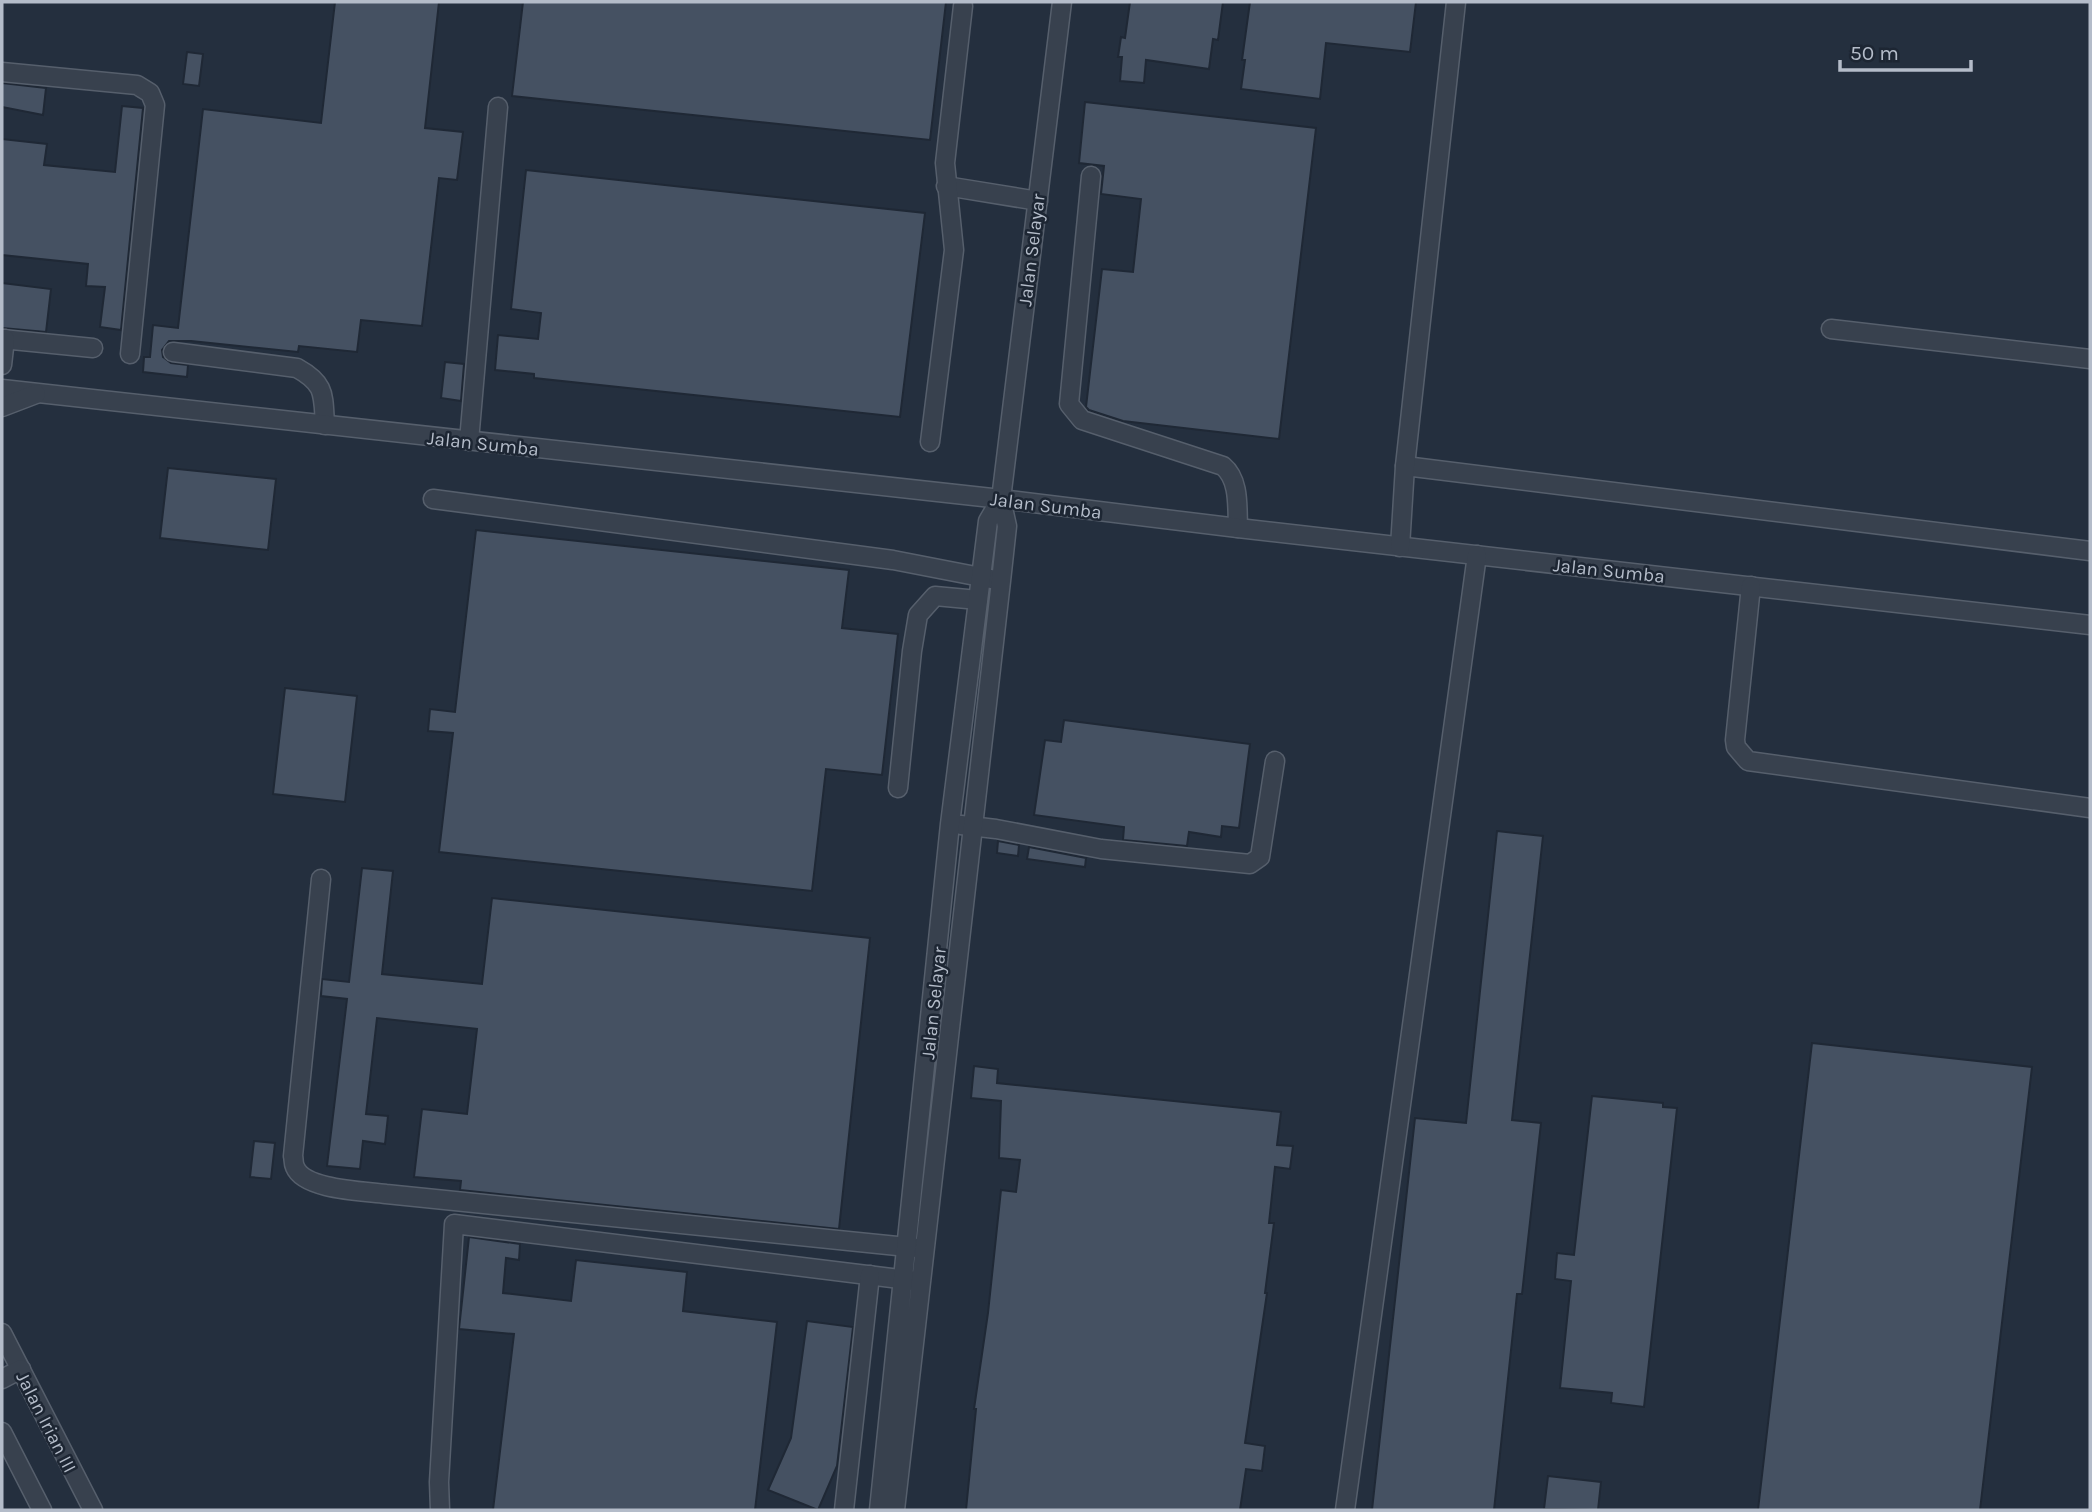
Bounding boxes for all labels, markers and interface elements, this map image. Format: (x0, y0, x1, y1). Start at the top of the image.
scale bar (1840, 28, 1971, 72)
text: 50 m (1850, 41, 1899, 65)
street label: Jalan Selayar (1014, 193, 1050, 308)
street label: Jalan Sumba (426, 427, 540, 461)
street label: Jalan Sumba (989, 488, 1103, 524)
street label: Jalan Sumba (1552, 554, 1666, 588)
street label: Jalan Selayar (917, 946, 951, 1060)
street label: Jalan Irian III (11, 1368, 81, 1477)

